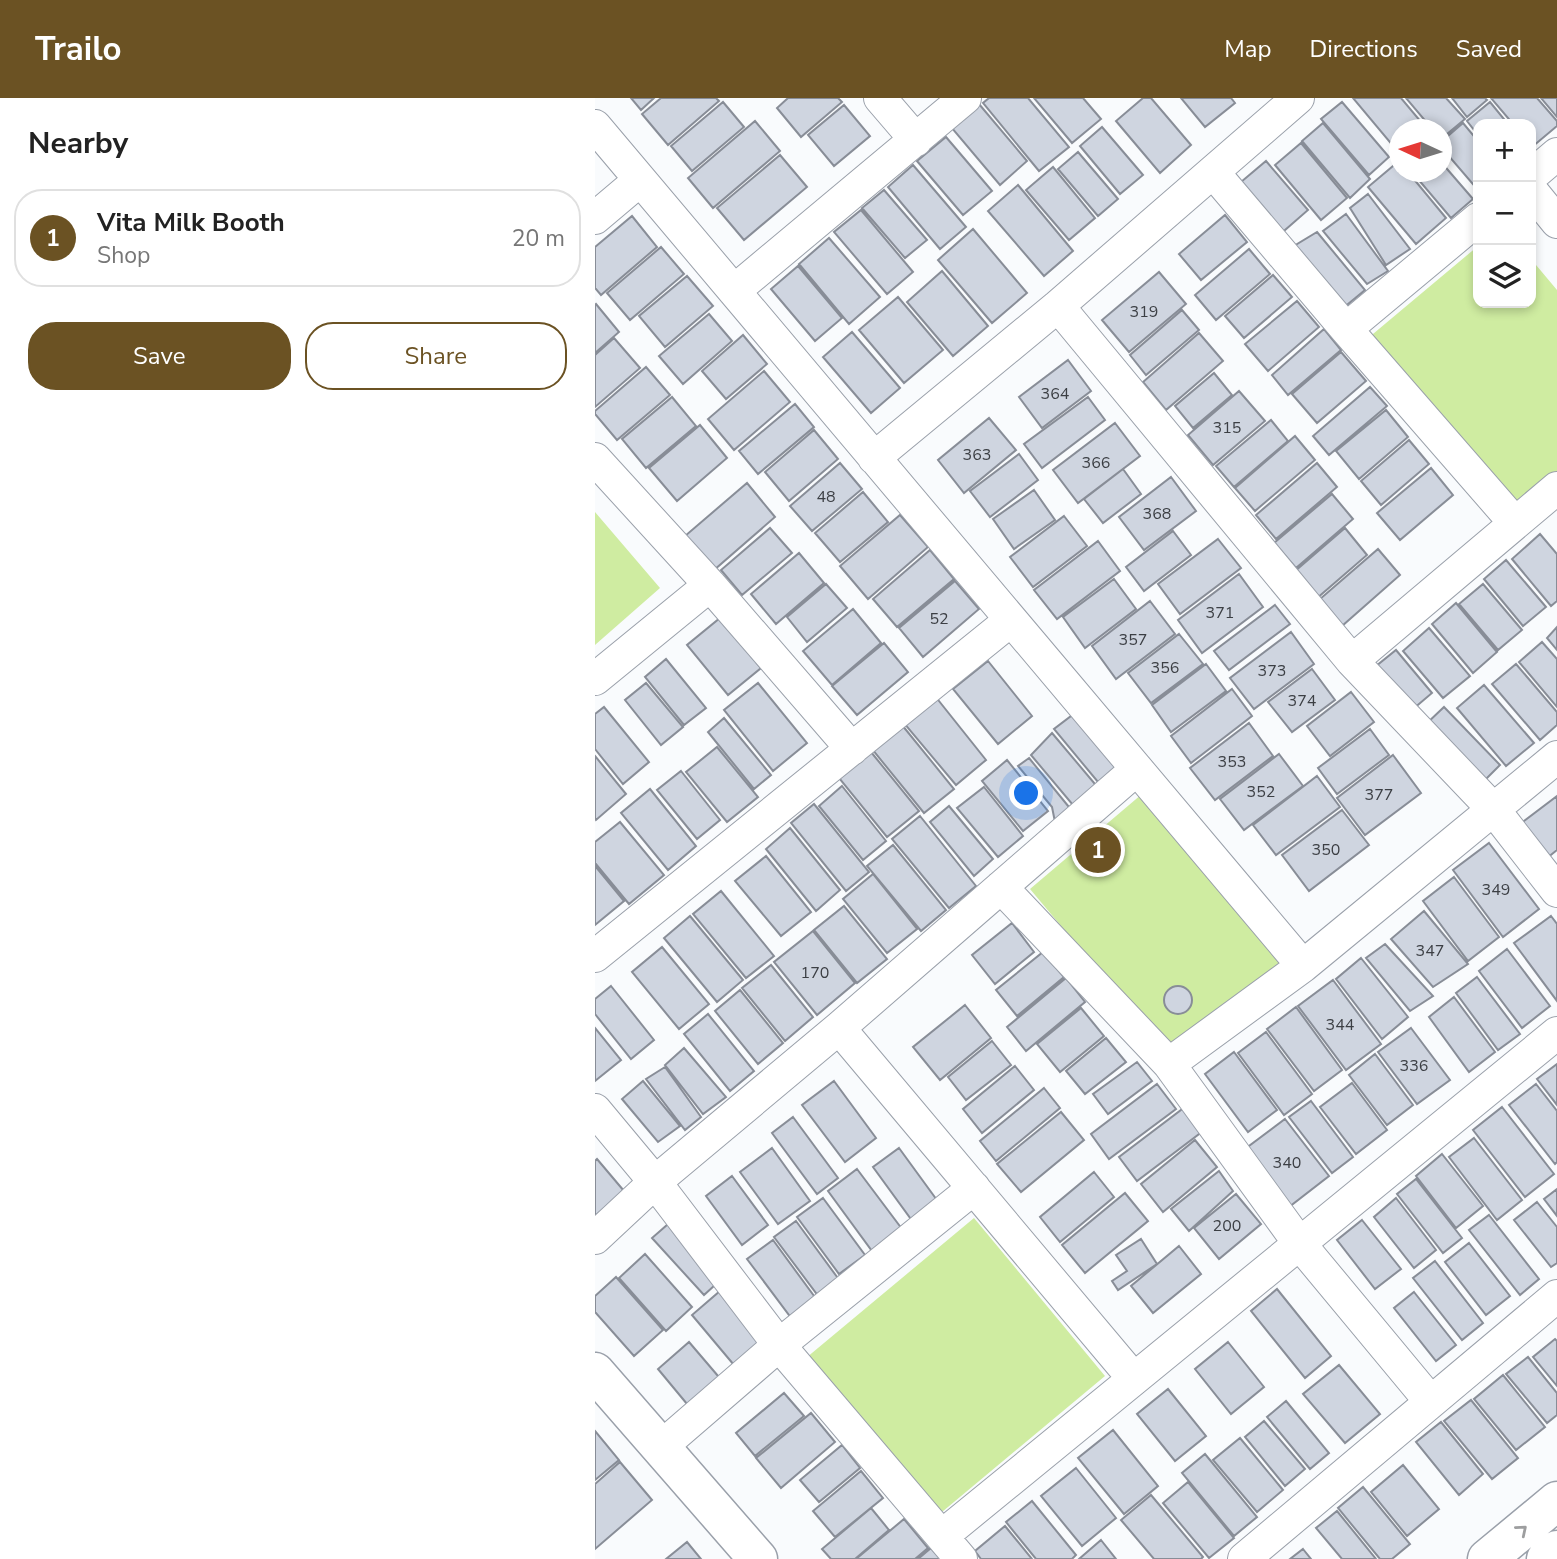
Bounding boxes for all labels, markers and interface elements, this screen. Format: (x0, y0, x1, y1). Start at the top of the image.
text: Trailo (35, 27, 122, 72)
text: Map (1224, 33, 1271, 65)
text: Directions (1309, 33, 1418, 65)
text: Saved (1456, 33, 1522, 65)
north arrow (1389, 119, 1452, 182)
map controls (1473, 119, 1536, 308)
button: + (1473, 119, 1536, 182)
text: Nearby (28, 123, 128, 164)
button: − (1473, 182, 1536, 245)
text: Vita Milk Booth (97, 205, 285, 240)
text: 1 (46, 223, 60, 254)
text: 20 m (512, 223, 565, 254)
text: Shop (97, 240, 150, 271)
button: layers (1473, 245, 1536, 308)
house number: 319 (1130, 301, 1158, 323)
button: Save (28, 322, 291, 390)
button: Share (305, 322, 567, 390)
house number: 364 (1041, 383, 1070, 405)
house number: 315 (1213, 417, 1241, 439)
house number: 363 (963, 444, 991, 466)
house number: 366 (1082, 452, 1110, 474)
house number: 48 (816, 486, 836, 508)
house number: 368 (1143, 503, 1171, 525)
house number: 371 (1206, 602, 1234, 624)
house number: 52 (929, 608, 949, 630)
house number: 357 (1119, 629, 1147, 651)
house number: 356 (1151, 657, 1179, 679)
house number: 373 (1258, 660, 1286, 682)
house number: 374 (1288, 690, 1317, 712)
house number: 353 (1218, 751, 1246, 773)
your location (1009, 776, 1043, 810)
house number: 352 (1247, 781, 1275, 803)
house number: 377 (1365, 784, 1393, 806)
pin: 1 (1075, 824, 1121, 876)
house number: 350 (1312, 839, 1340, 861)
house number: 349 (1482, 879, 1510, 901)
house number: 347 (1416, 940, 1444, 962)
house number: 170 (801, 962, 829, 984)
house number: 344 (1326, 1014, 1355, 1036)
house number: 336 (1400, 1055, 1428, 1077)
house number: 340 (1273, 1152, 1301, 1174)
house number: 200 (1213, 1215, 1241, 1237)
one-way arrow (1513, 1526, 1526, 1538)

